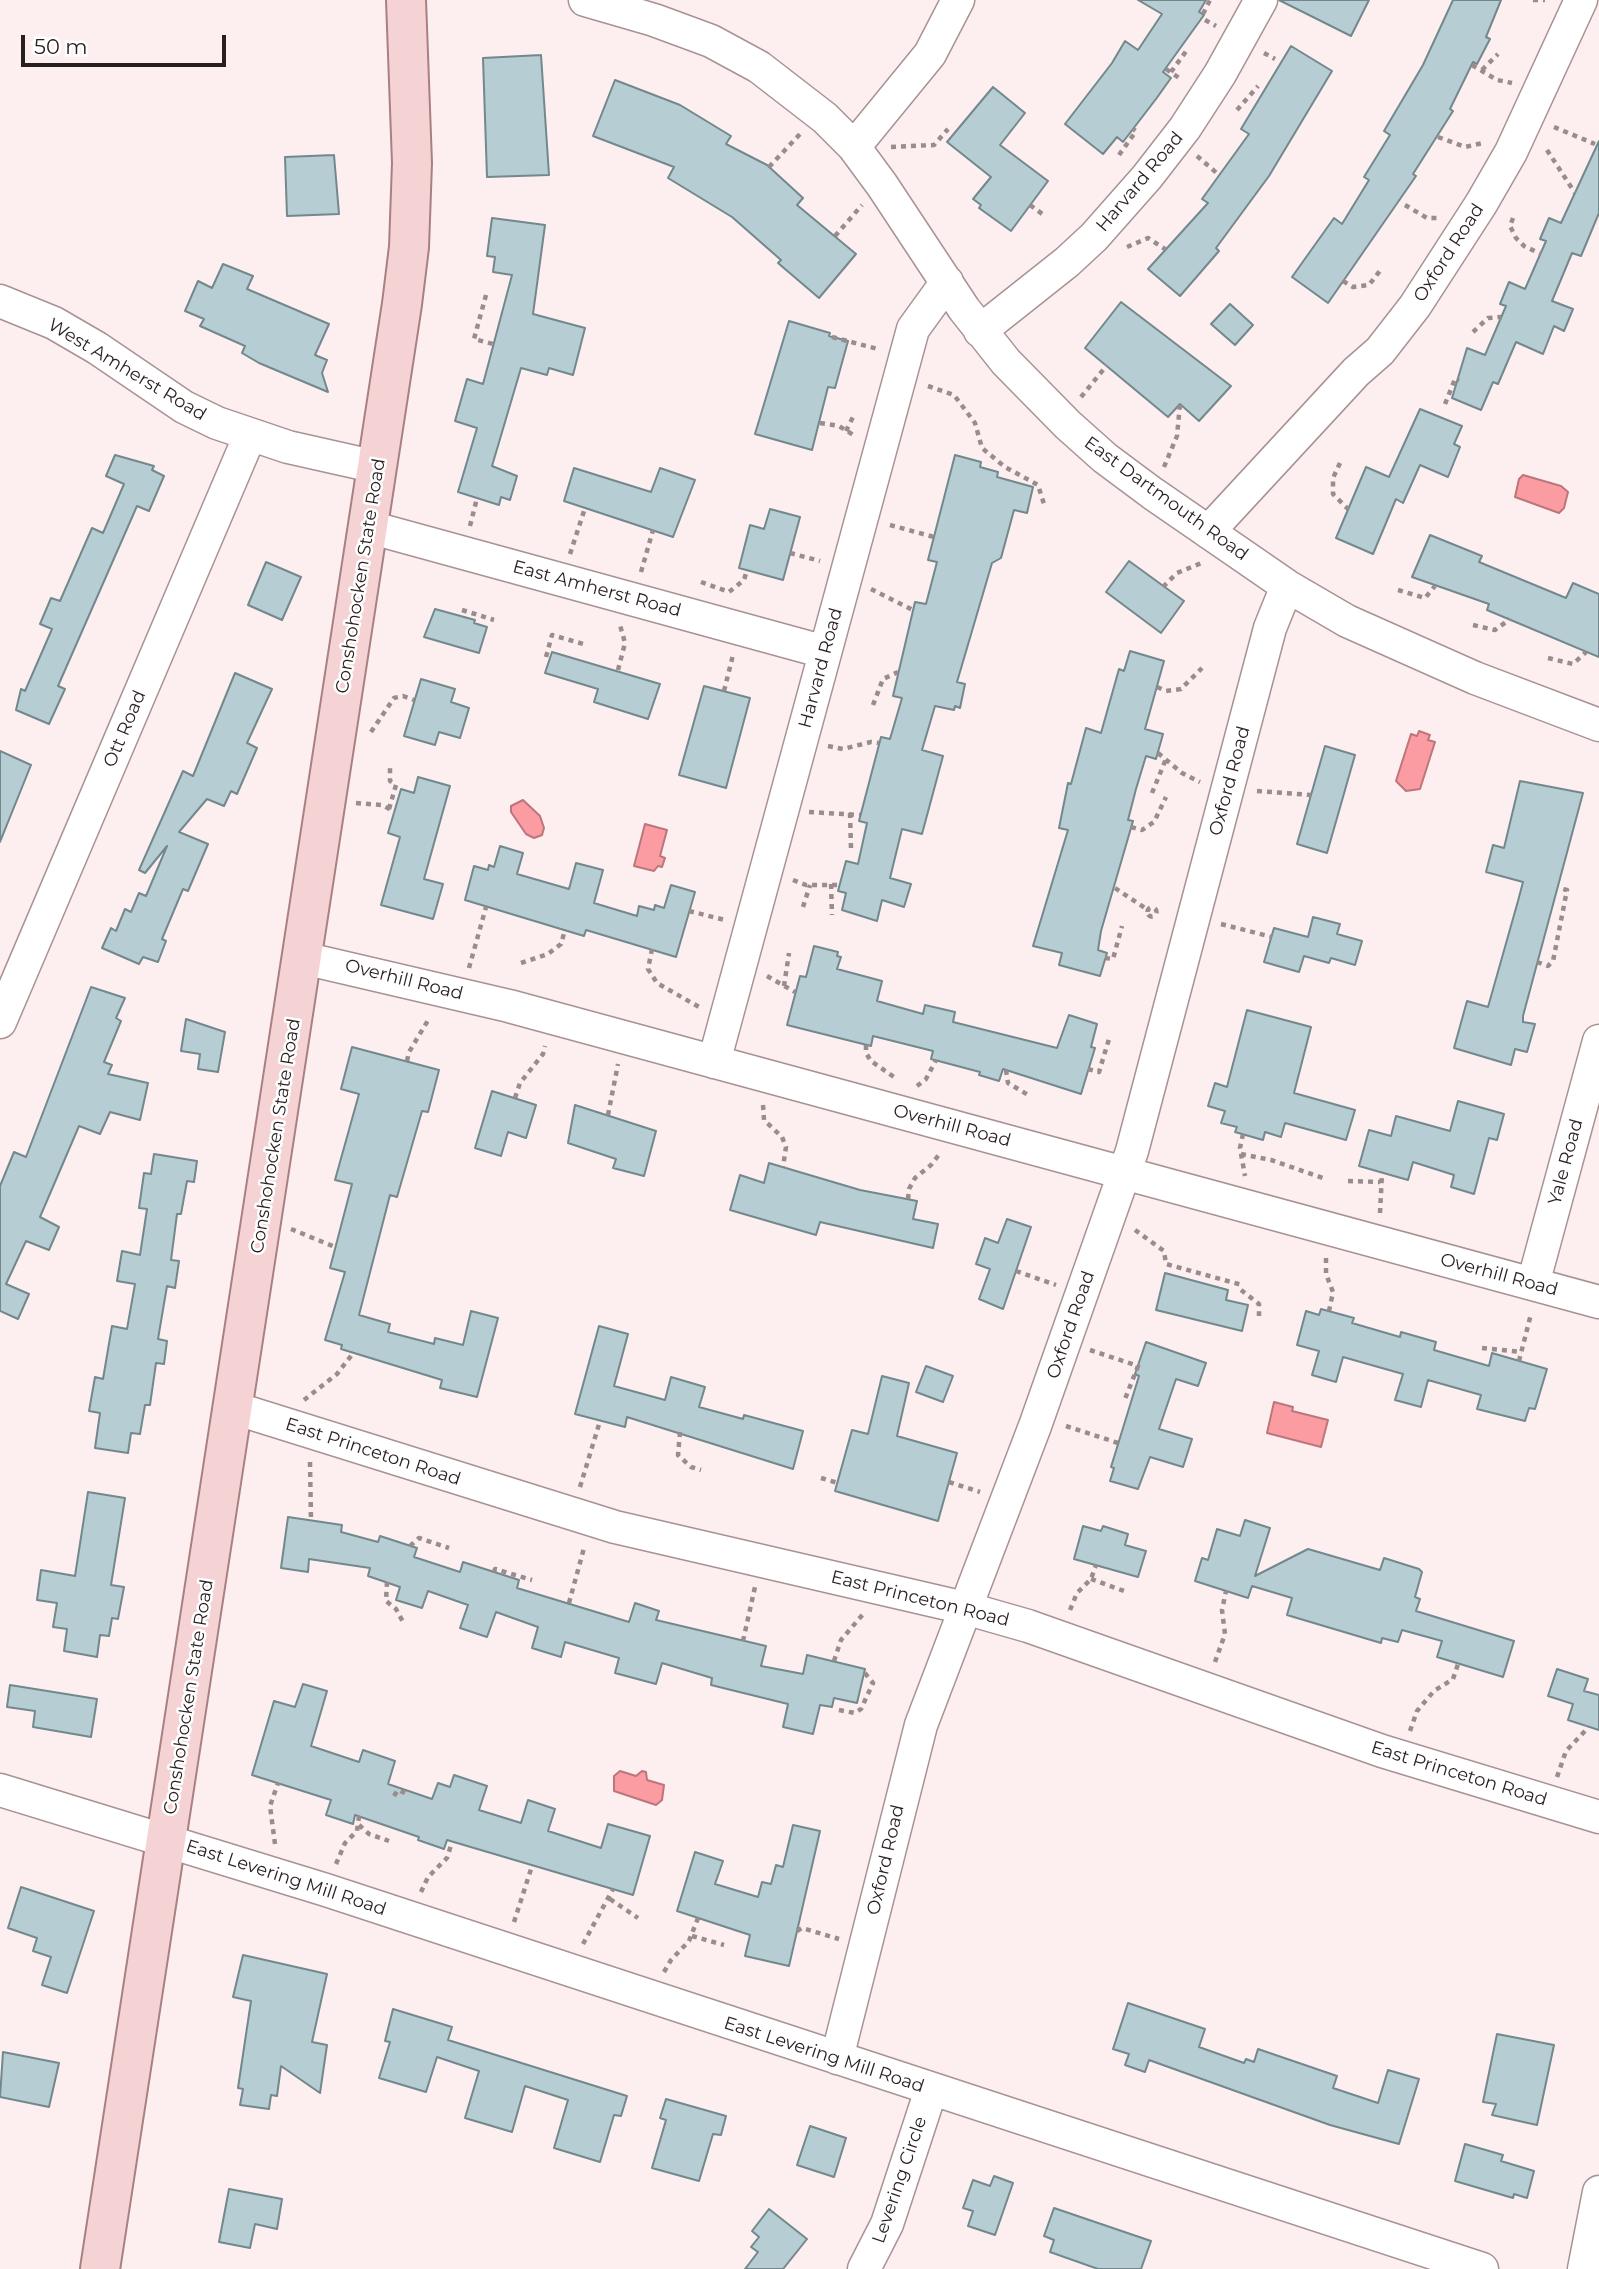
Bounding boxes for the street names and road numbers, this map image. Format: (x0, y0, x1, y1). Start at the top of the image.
street label: Harvard Road (1092, 128, 1188, 236)
street label: Oxford Road (1409, 200, 1489, 306)
street label: West Amherst Road (44, 314, 210, 426)
street label: East Dartmouth Road (1080, 432, 1252, 566)
street label: Conshohocken State Road (332, 457, 390, 695)
street label: East Amherst Road (510, 556, 684, 622)
street label: Harvard Road (795, 605, 847, 731)
street label: Ott Road (99, 687, 151, 771)
street label: Oxford Road (1205, 724, 1255, 838)
street label: Overhill Road (343, 955, 465, 1005)
street label: Conshohocken State Road (247, 1017, 305, 1255)
street label: Overhill Road (891, 1100, 1013, 1152)
street label: Yale Road (1544, 1117, 1588, 1207)
street label: Overhill Road (1438, 1249, 1560, 1301)
street label: Oxford Road (1042, 1268, 1100, 1382)
street label: East Princeton Road (283, 1413, 463, 1491)
street label: East Princeton Road (829, 1566, 1011, 1632)
street label: Conshohocken State Road (160, 1578, 218, 1816)
street label: East Princeton Road (1368, 1737, 1550, 1811)
street label: Oxford Road (863, 1803, 909, 1917)
street label: East Levering Mill Road (183, 1835, 389, 1921)
street label: East Levering Mill Road (721, 2012, 927, 2098)
street label: Levering Circle (868, 2114, 932, 2246)

